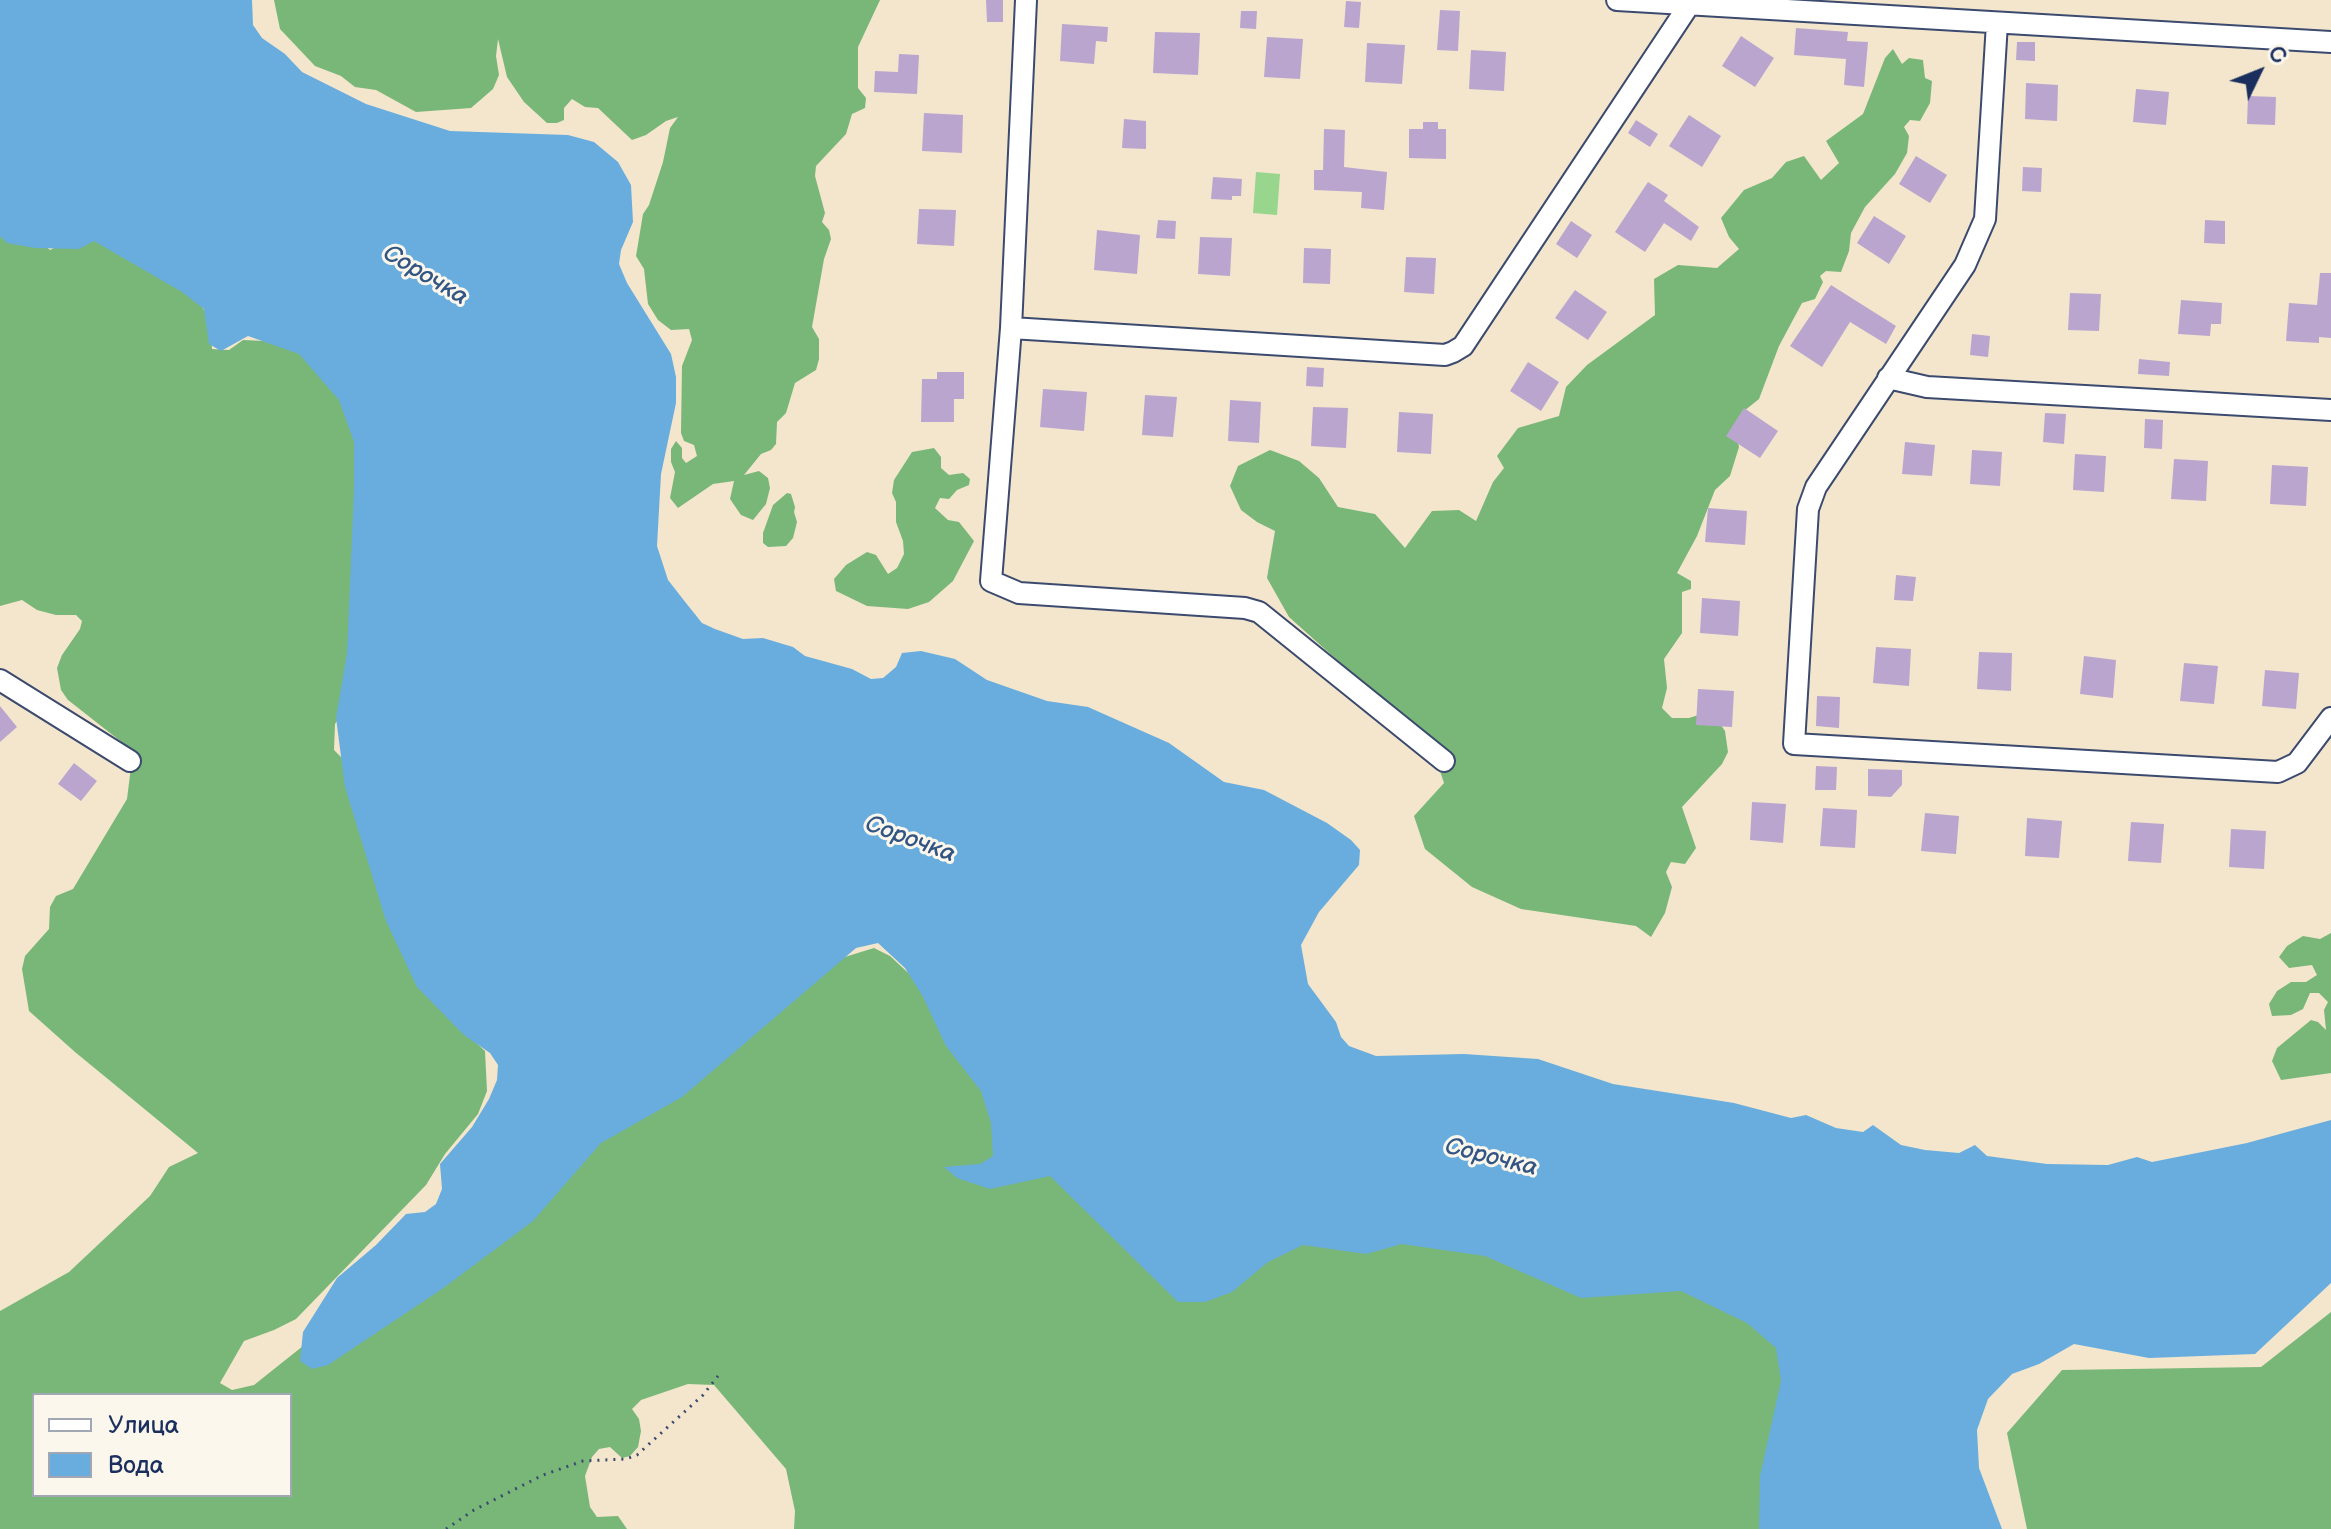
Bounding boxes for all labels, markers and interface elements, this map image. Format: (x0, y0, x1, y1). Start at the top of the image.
north arrow (2219, 32, 2299, 112)
text: С (2262, 40, 2292, 70)
water label: Сорочка (377, 239, 473, 313)
water label: Сорочка (861, 810, 959, 870)
water label: Сорочка (1442, 1133, 1540, 1183)
legend (32, 1393, 292, 1497)
text: Улица (108, 1411, 179, 1440)
text: Вода (108, 1451, 164, 1480)

